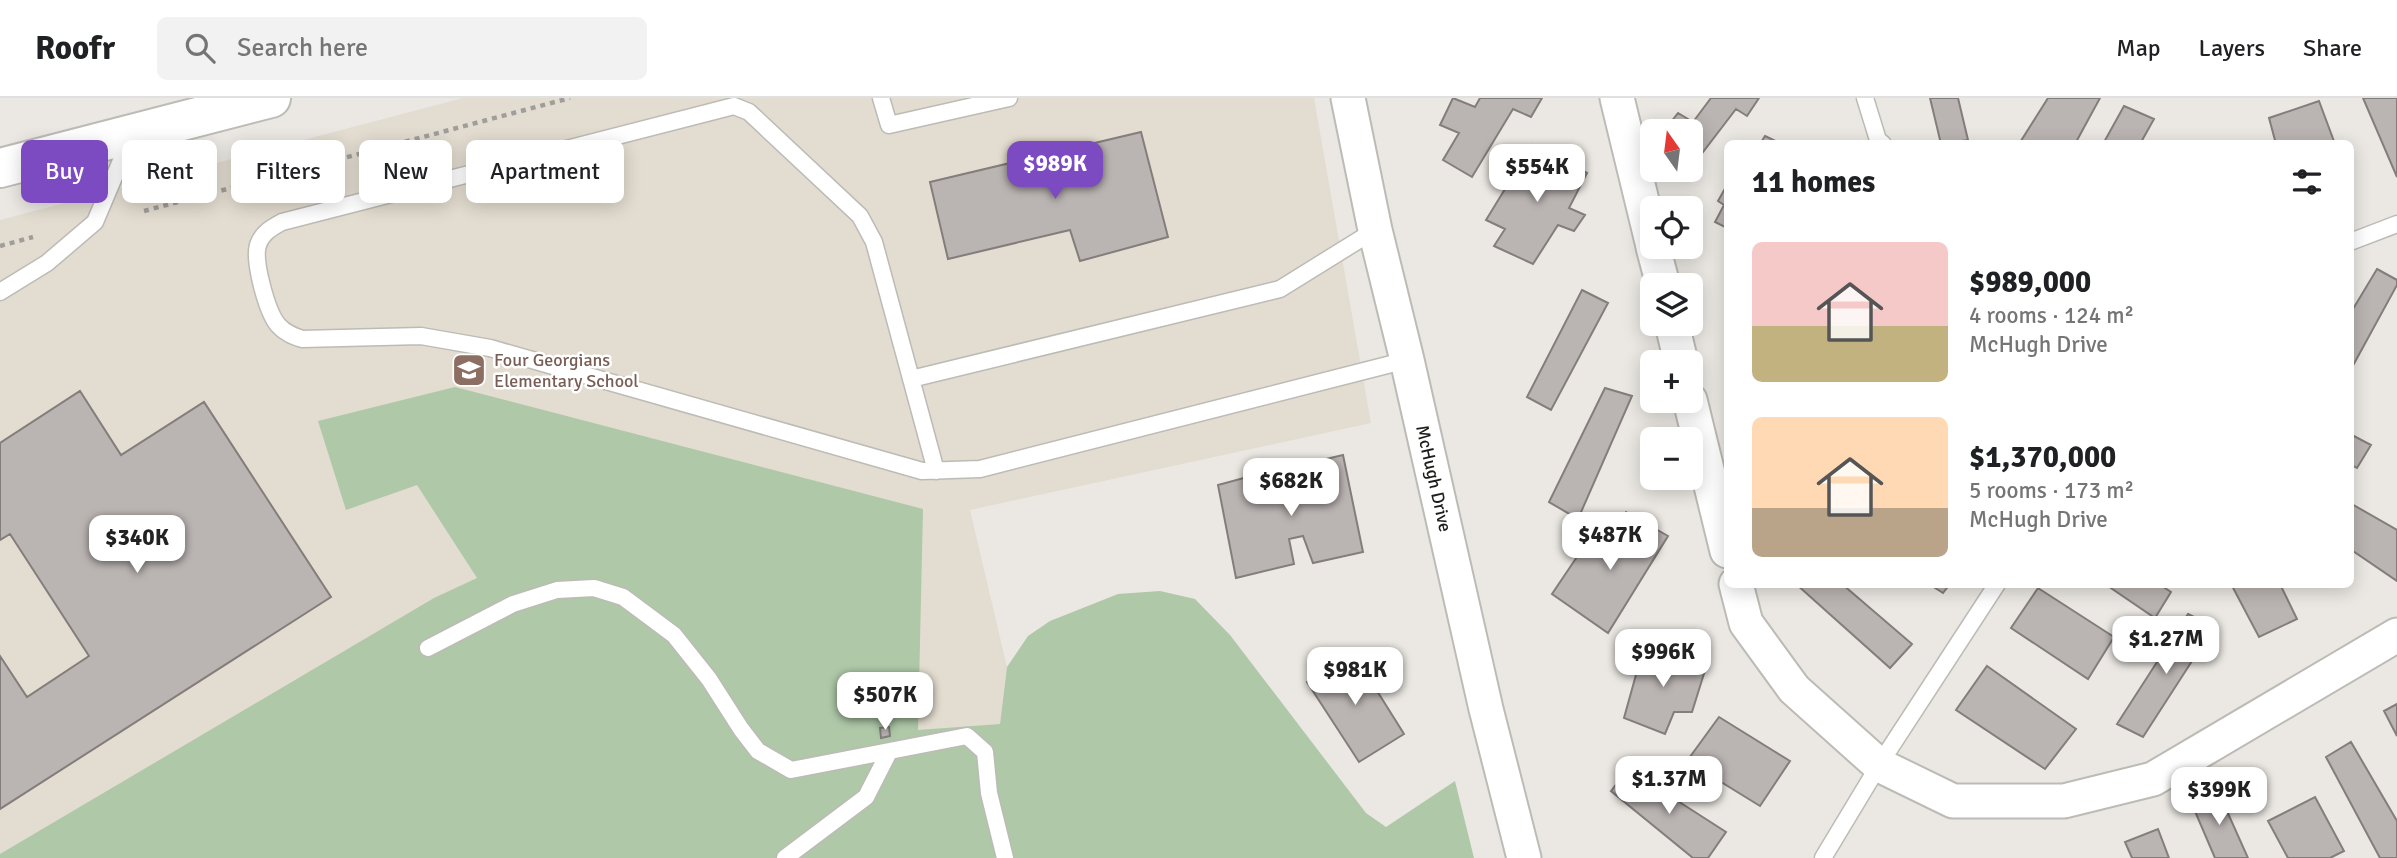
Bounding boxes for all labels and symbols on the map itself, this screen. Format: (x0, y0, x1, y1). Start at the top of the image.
north arrow (1640, 119, 1703, 182)
pin: $989K (1006, 141, 1104, 201)
pin: $554K (1488, 144, 1586, 204)
place label: Four Georgians Elementary School (494, 349, 639, 392)
school or university icon: Four Georgians Elementary School (450, 351, 488, 389)
street label: McHugh Drive (1411, 423, 1457, 534)
pin: $682K (1242, 458, 1340, 518)
pin: $487K (1561, 512, 1659, 572)
pin: $340K (88, 516, 186, 575)
pin: $1.27M (2109, 616, 2223, 676)
pin: $996K (1614, 630, 1712, 689)
pin: $981K (1306, 648, 1404, 707)
pin: $507K (836, 672, 934, 732)
pin: $1.37M (1612, 756, 1726, 816)
pin: $399K (2170, 768, 2268, 827)

